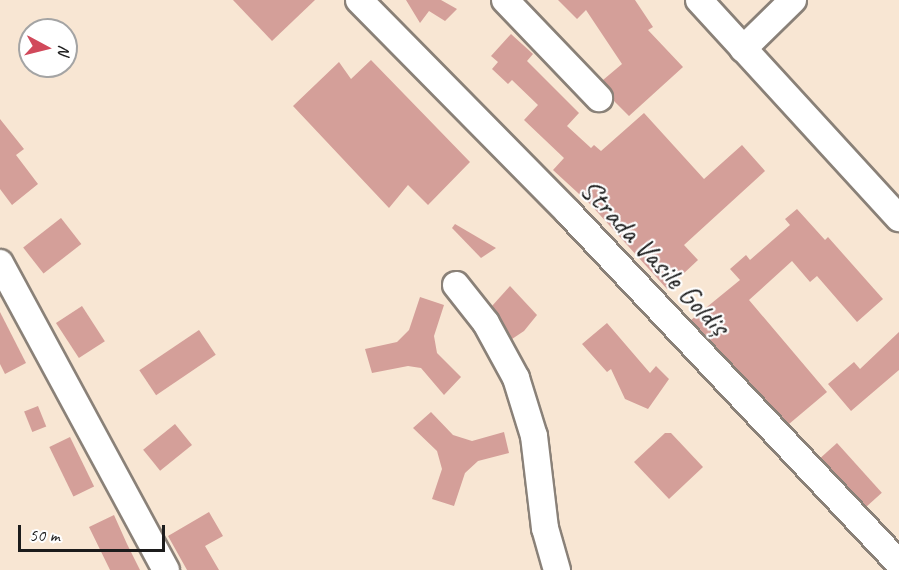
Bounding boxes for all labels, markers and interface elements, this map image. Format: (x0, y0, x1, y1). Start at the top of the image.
north arrow (18, 18, 78, 78)
text: N (53, 44, 74, 56)
street label: Strada Vasile Goldiș (573, 171, 737, 343)
scale bar (21, 513, 168, 551)
text: 50 m (29, 524, 60, 546)

